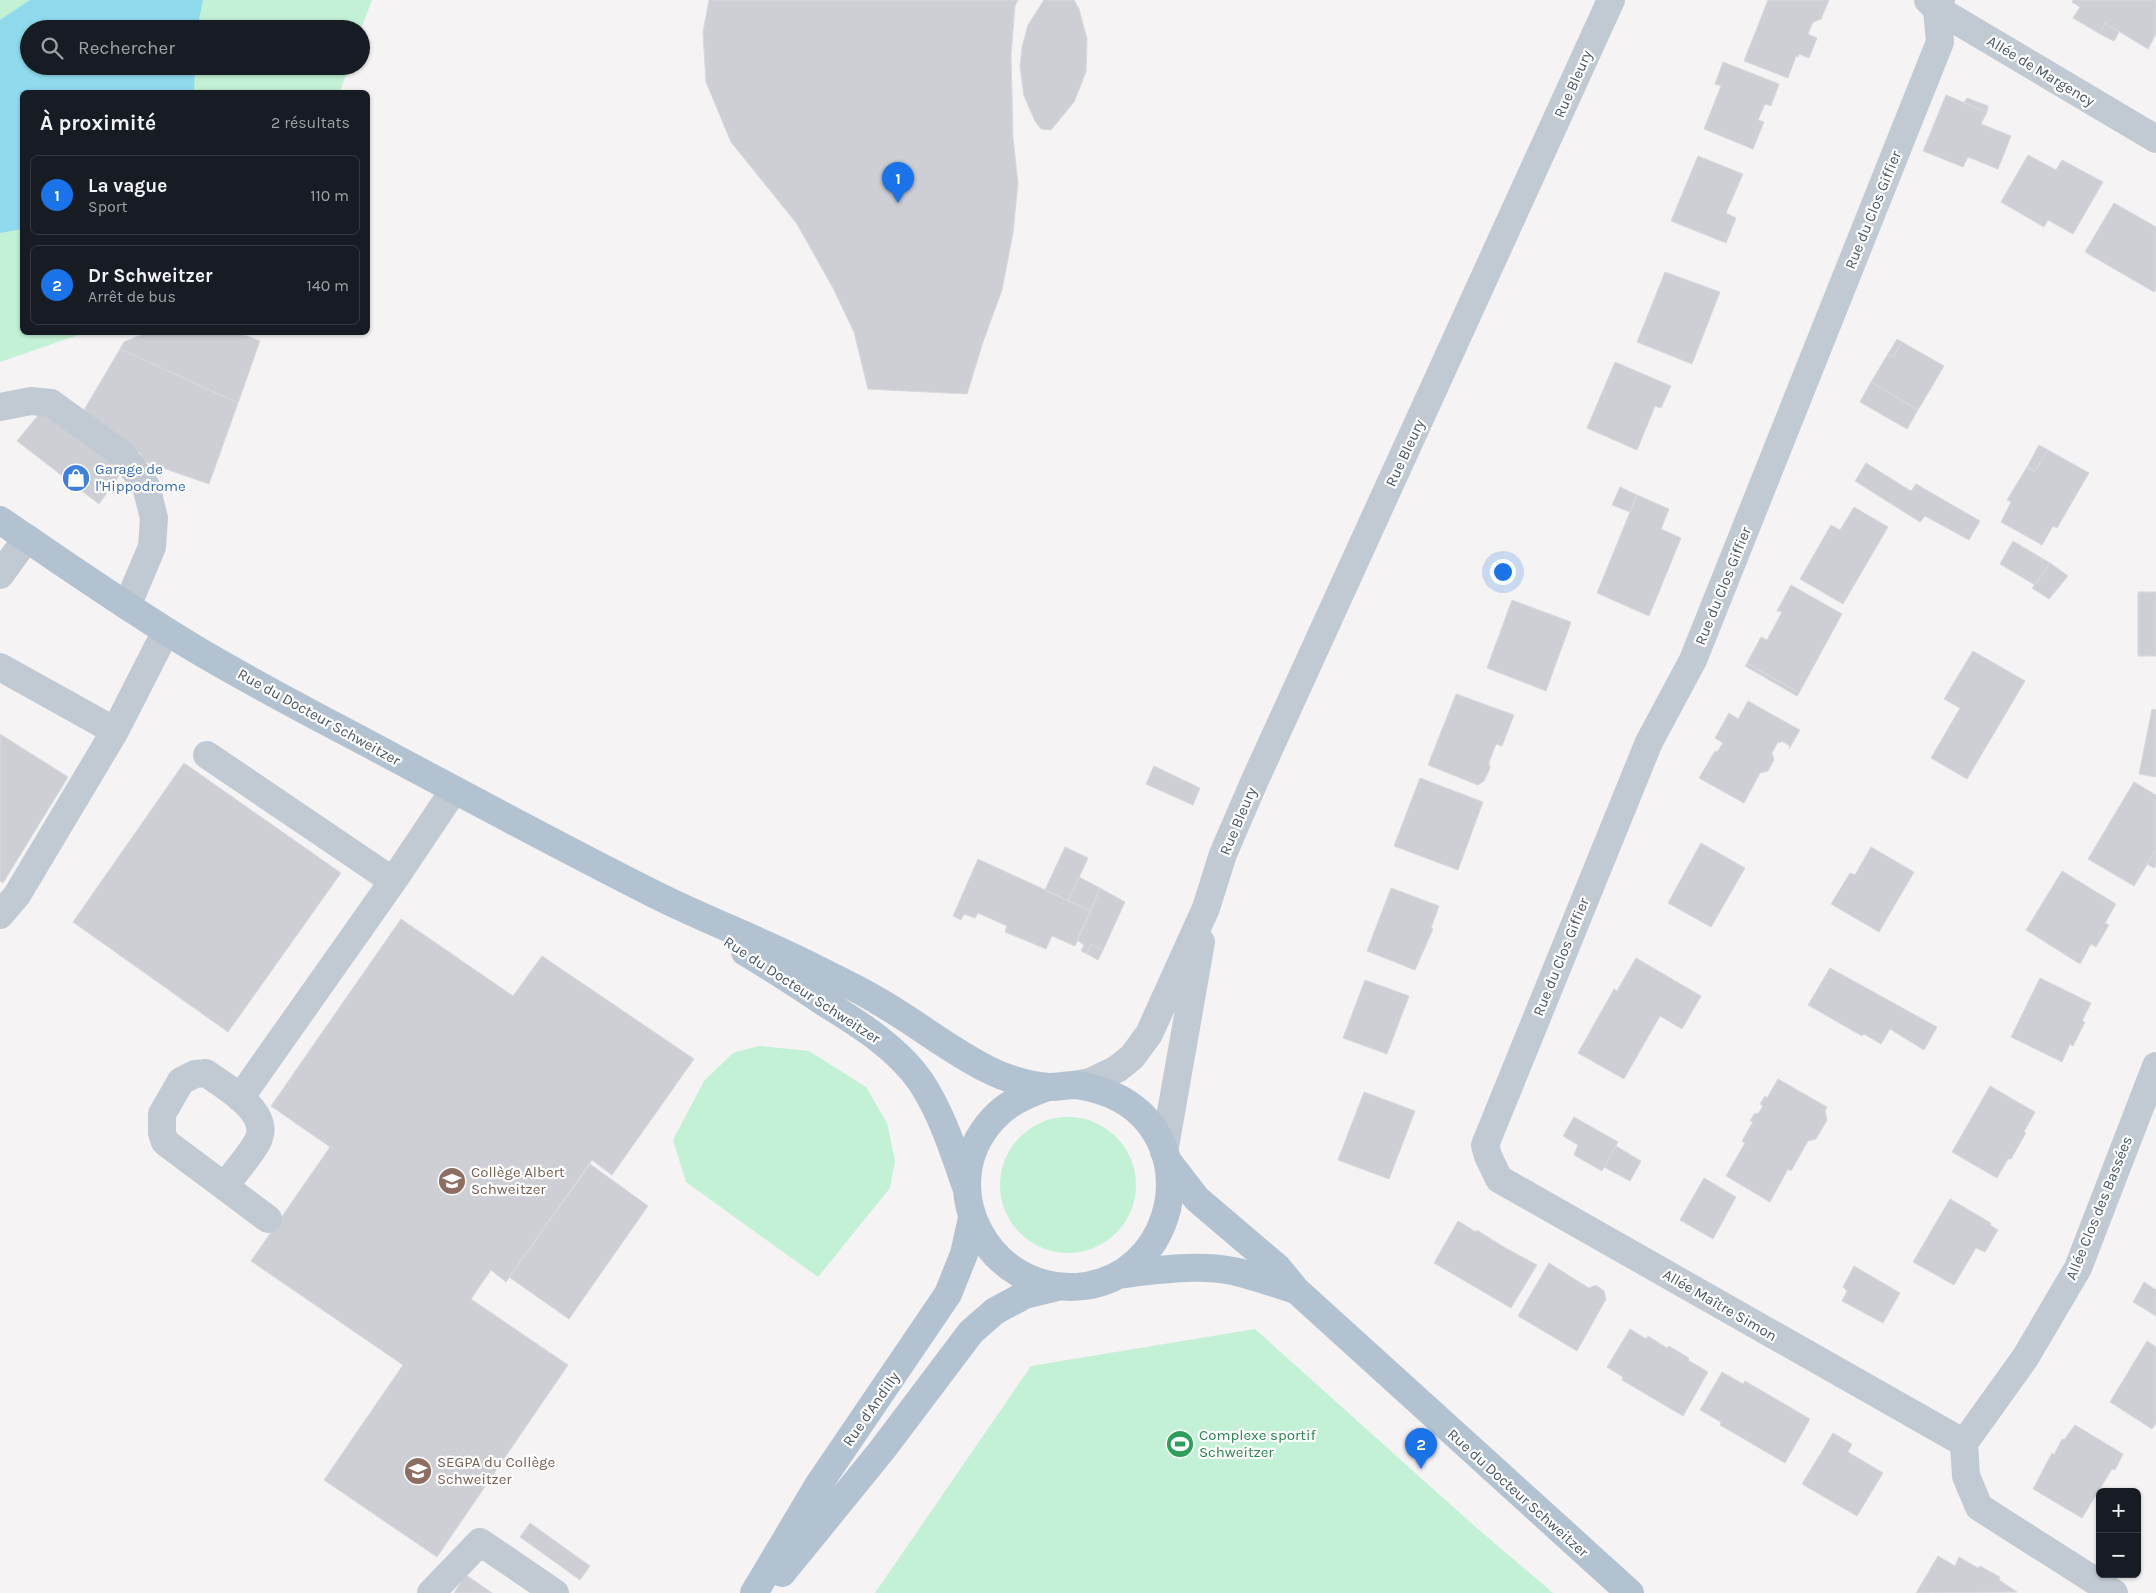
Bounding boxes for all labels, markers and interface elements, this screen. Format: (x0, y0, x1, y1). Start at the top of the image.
search box (20, 20, 370, 75)
street label: Allée de Margency (1984, 32, 2098, 110)
icon: search (38, 34, 66, 62)
text: Rechercher (78, 37, 175, 59)
street label: Rue Bleury (1550, 47, 1596, 121)
text: À proximité (40, 111, 156, 135)
text: 2 résultats (271, 113, 350, 132)
street label: Rue du Clos Giffier (1841, 148, 1905, 272)
pin: 1 (882, 162, 914, 203)
text: La vague (88, 175, 167, 197)
text: 1 (54, 186, 60, 205)
text: 110 m (310, 186, 349, 205)
text: Sport (88, 197, 128, 216)
text: Dr Schweitzer (88, 265, 212, 287)
text: 2 (52, 276, 62, 295)
text: 140 m (307, 276, 349, 295)
text: Arrêt de bus (88, 287, 176, 306)
street label: Rue Bleury (1382, 416, 1428, 490)
place label: Garage de l'Hippodrome (95, 460, 186, 495)
shop icon: Garage de l'Hippodrome (61, 463, 91, 493)
street label: Rue du Clos Giffier (1691, 524, 1755, 648)
your location (1490, 559, 1516, 585)
street label: Rue du Docteur Schweitzer (235, 665, 404, 770)
street label: Rue Bleury (1216, 784, 1260, 858)
street label: Rue du Clos Giffier (1529, 895, 1593, 1019)
street label: Rue du Docteur Schweitzer (720, 933, 884, 1048)
street label: Allée Clos des Bassées (2062, 1133, 2136, 1283)
place label: Collège Albert Schweitzer (471, 1163, 565, 1198)
school or university icon: Collège Albert Schweitzer (437, 1166, 467, 1196)
street label: Allée Maître Simon (1660, 1265, 1780, 1345)
street label: Rue d'Andilly (839, 1368, 903, 1450)
street label: Rue du Docteur Schweitzer (1444, 1425, 1592, 1561)
place label: Complexe sportif Schweitzer (1199, 1426, 1316, 1461)
pin: 2 (1405, 1428, 1437, 1469)
sports icon: Complexe sportif Schweitzer (1165, 1429, 1195, 1459)
place label: SEGPA du Collège Schweitzer (437, 1453, 555, 1488)
school or university icon: SEGPA du Collège Schweitzer (403, 1456, 433, 1486)
map controls (2096, 1488, 2141, 1578)
button: + (2096, 1488, 2141, 1533)
button: − (2096, 1533, 2141, 1578)

